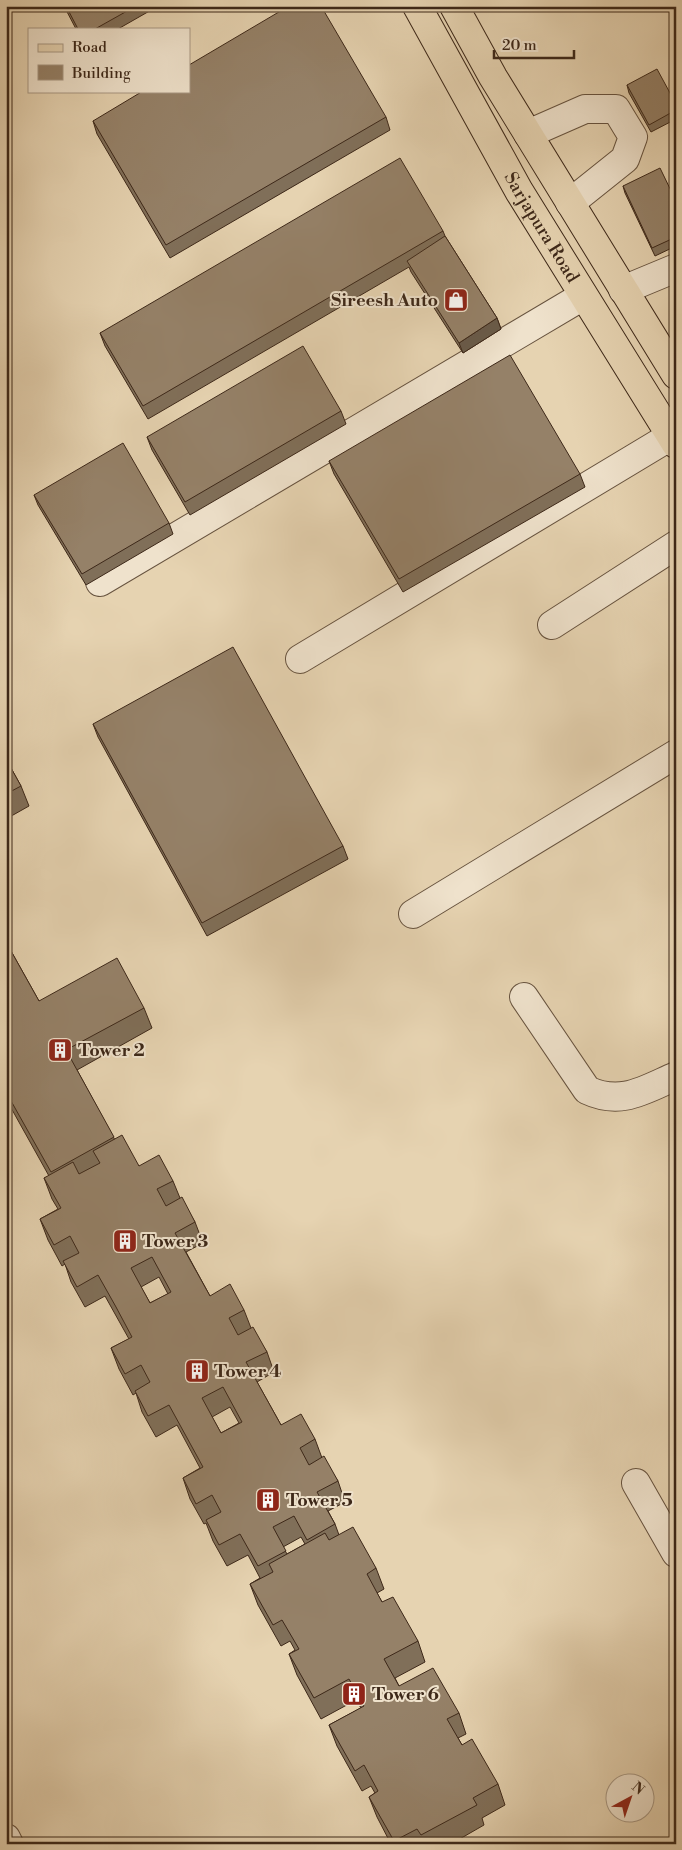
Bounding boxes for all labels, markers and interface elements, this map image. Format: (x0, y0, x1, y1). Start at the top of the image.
legend (28, 28, 190, 92)
scale bar (494, 28, 574, 60)
text: 20 m (502, 36, 537, 55)
text: Road (72, 38, 107, 57)
text: Building (71, 64, 131, 83)
street label: Sarjapura Road (499, 168, 585, 287)
shop icon: Sireesh Auto (443, 287, 469, 313)
place label: Sireesh Auto (331, 289, 438, 312)
building icon: Tower 2 (47, 1037, 73, 1063)
place label: Tower 2 (78, 1039, 145, 1062)
building icon: Tower 3 (112, 1228, 138, 1254)
place label: Tower 3 (142, 1230, 208, 1253)
building icon: Tower 4 (184, 1358, 210, 1384)
place label: Tower 4 (214, 1360, 282, 1383)
building icon: Tower 5 (255, 1487, 281, 1513)
place label: Tower 5 (286, 1489, 353, 1512)
building icon: Tower 6 (341, 1681, 367, 1707)
place label: Tower 6 (372, 1683, 439, 1706)
north arrow (604, 1772, 654, 1822)
text: N (628, 1778, 648, 1799)

